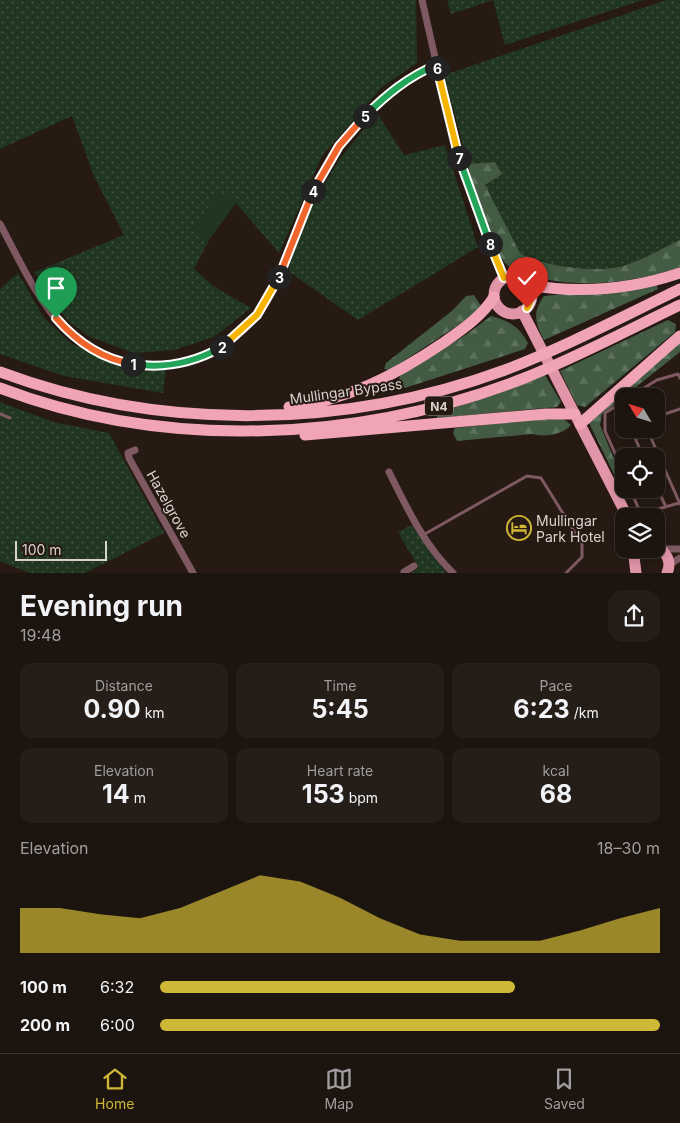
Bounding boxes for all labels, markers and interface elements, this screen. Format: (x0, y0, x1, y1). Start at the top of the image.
pin: 6 (424, 56, 450, 80)
text: 6 (433, 60, 442, 77)
pin: 5 (352, 104, 378, 128)
text: 5 (361, 108, 370, 125)
pin: 7 (446, 146, 472, 170)
text: 7 (455, 150, 464, 167)
pin: 4 (300, 178, 326, 204)
text: 4 (309, 183, 318, 200)
pin: 8 (478, 232, 502, 256)
text: 8 (486, 236, 495, 253)
pin (506, 257, 548, 308)
pin: 3 (266, 264, 292, 290)
icon: check (513, 264, 541, 292)
pin (35, 267, 77, 318)
text: 3 (275, 269, 284, 286)
icon: arrive (42, 274, 70, 302)
pin: 2 (210, 334, 234, 360)
text: 2 (218, 339, 227, 356)
pin: 1 (120, 352, 146, 376)
text: 1 (130, 356, 137, 373)
street label: Mullingar Bypass (289, 375, 403, 407)
north arrow (615, 388, 665, 438)
map controls (615, 388, 665, 558)
road number: N4 (425, 396, 453, 416)
button: locate (615, 448, 665, 498)
street label: Hazelgrove (143, 467, 195, 541)
button: layers (615, 508, 665, 558)
place label: Mullingar Park Hotel (536, 512, 605, 545)
hotel icon: Mullingar Park Hotel (506, 515, 532, 541)
scale bar (15, 538, 108, 561)
text: 100 m (22, 541, 62, 558)
text: Evening run (20, 589, 183, 623)
button: share (608, 590, 660, 642)
text: 19:48 (20, 625, 61, 645)
text: Distance (95, 677, 153, 694)
text: Time (324, 677, 356, 694)
text: Pace (540, 677, 572, 694)
text: 0.90 (83, 694, 141, 724)
text: 5:45 (311, 694, 369, 724)
text: 6:23 (513, 694, 570, 724)
text: km (141, 704, 165, 721)
text: /km (570, 704, 599, 721)
text: Elevation (94, 762, 154, 779)
text: Heart rate (307, 762, 373, 779)
text: kcal (543, 762, 569, 779)
text: 14 (102, 779, 130, 809)
text: 153 (302, 779, 345, 809)
text: 68 (540, 779, 572, 809)
text: m (130, 789, 146, 806)
text: bpm (345, 789, 378, 806)
text: Elevation (20, 838, 89, 858)
text: 18–30 m (597, 838, 660, 858)
text: 100 m (20, 977, 67, 997)
text: 6:32 (100, 977, 134, 997)
text: 200 m (20, 1015, 70, 1035)
text: 6:00 (100, 1015, 135, 1035)
tab: Home (95, 1065, 134, 1112)
tab: Map (325, 1065, 354, 1112)
tab: Saved (544, 1065, 585, 1112)

